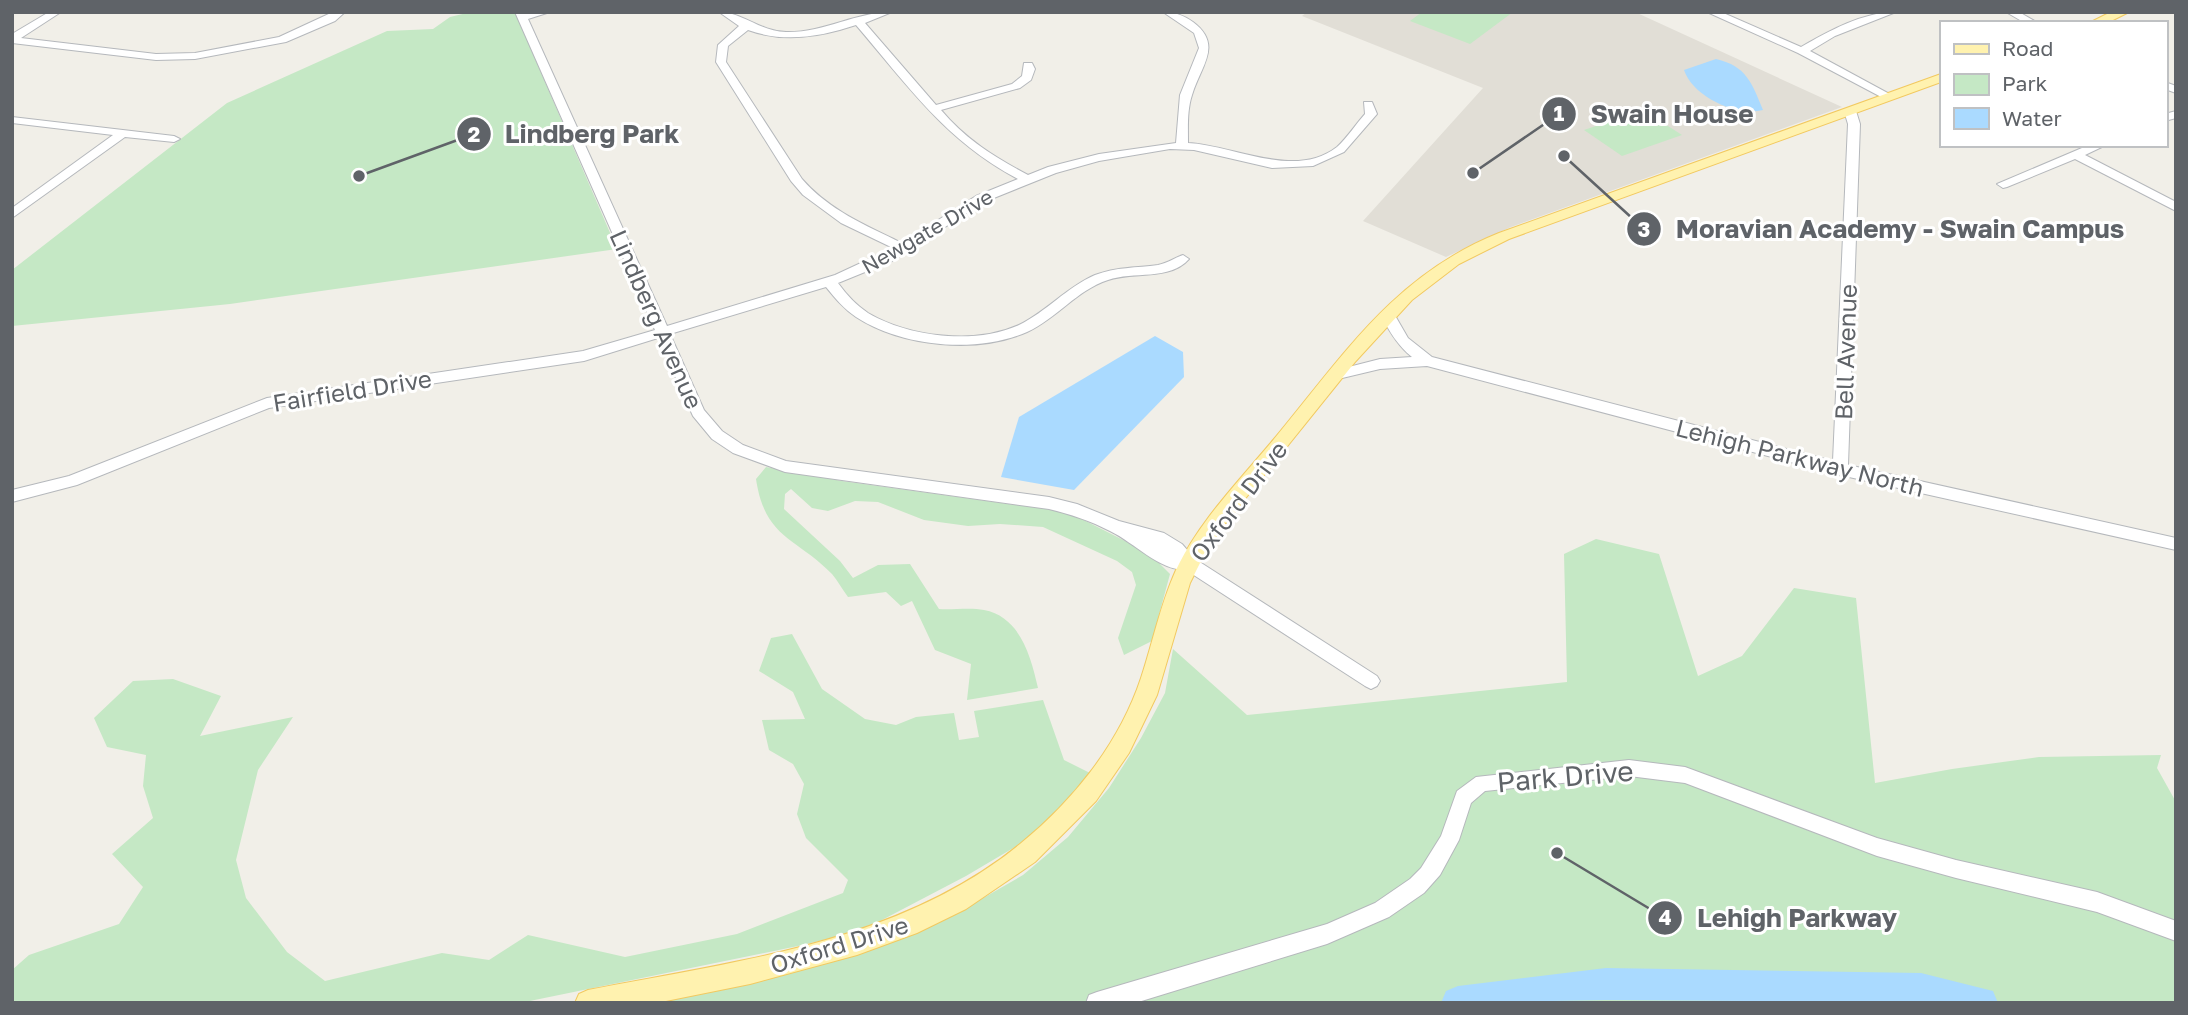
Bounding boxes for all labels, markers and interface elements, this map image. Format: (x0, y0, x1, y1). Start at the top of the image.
legend (1940, 21, 2167, 147)
text: Road (2002, 35, 2053, 61)
text: Park (2002, 70, 2048, 96)
callout: Swain House (1541, 90, 1768, 137)
text: Swain House (1590, 98, 1754, 129)
text: 1 (1554, 100, 1565, 126)
text: Water (2002, 105, 2062, 131)
callout: Lindberg Park (456, 111, 694, 158)
text: Lindberg Park (505, 118, 679, 149)
text: 2 (468, 121, 481, 147)
street label: Newgate Drive (857, 183, 997, 279)
callout: Moravian Academy - Swain Campus (1627, 206, 2138, 253)
text: Moravian Academy - Swain Campus (1676, 213, 2124, 244)
text: 3 (1638, 216, 1650, 242)
street label: Lindberg Avenue (605, 225, 709, 413)
street label: Bell Avenue (1828, 283, 1862, 421)
street label: Fairfield Drive (271, 363, 433, 417)
street label: Lehigh Parkway North (1673, 412, 1927, 502)
street label: Oxford Drive (1183, 435, 1293, 567)
street label: Park Drive (1495, 754, 1635, 798)
callout: Lehigh Parkway (1648, 895, 1911, 942)
text: Lehigh Parkway (1697, 902, 1897, 933)
text: 4 (1658, 904, 1672, 930)
street label: Oxford Drive (766, 909, 912, 979)

